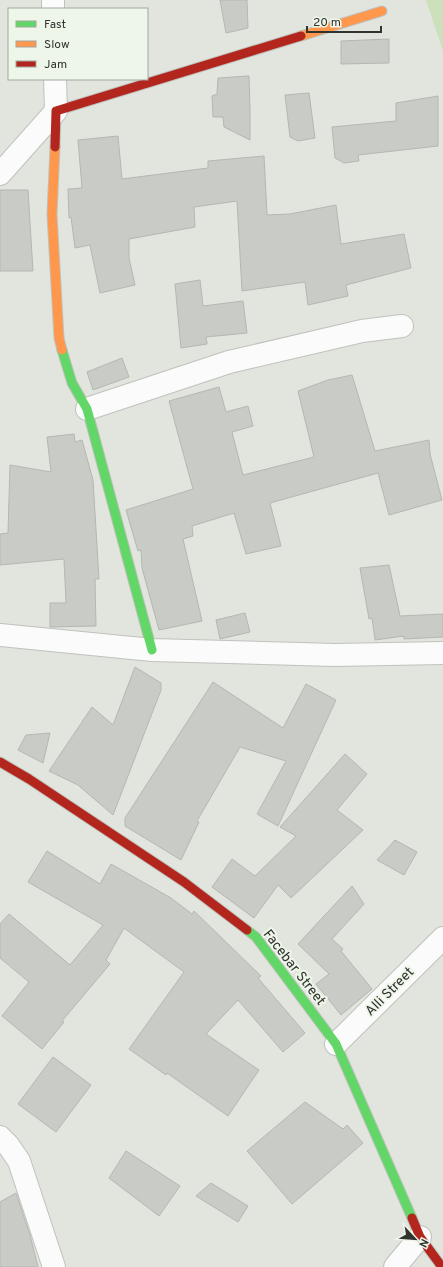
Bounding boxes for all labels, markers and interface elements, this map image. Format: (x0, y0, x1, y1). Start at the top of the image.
legend (8, 8, 148, 80)
scale bar (307, 8, 381, 34)
text: 20 m (313, 15, 341, 31)
text: Fast (44, 17, 66, 33)
text: Slow (44, 37, 70, 53)
text: Jam (44, 57, 67, 73)
street label: Facebar Street (259, 926, 329, 1009)
street label: Alli Street (362, 964, 418, 1020)
north arrow (395, 1219, 435, 1259)
text: N (415, 1236, 431, 1250)

